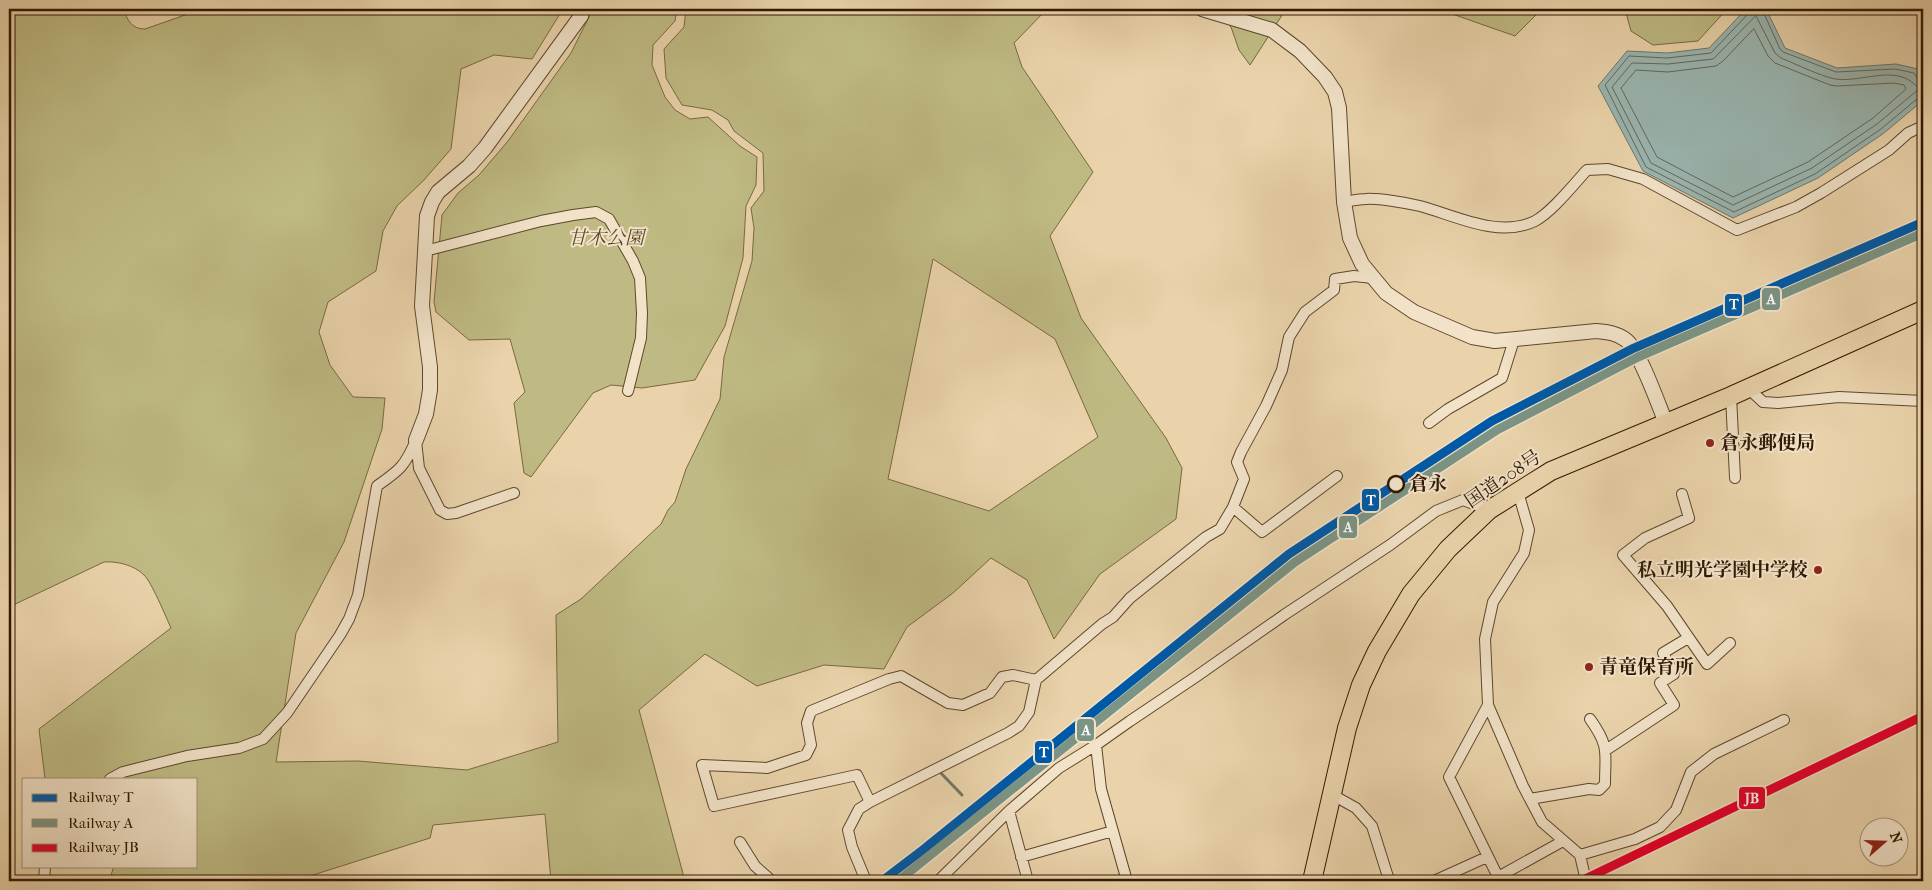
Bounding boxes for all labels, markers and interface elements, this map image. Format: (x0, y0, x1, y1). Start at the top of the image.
park label: 甘木公園 (568, 227, 647, 249)
line badge: A (1761, 287, 1781, 311)
text: A (1765, 291, 1776, 308)
line badge: T (1724, 293, 1743, 317)
text: T (1728, 296, 1739, 313)
place label: 倉永郵便局 (1720, 432, 1815, 454)
marker: 倉永郵便局 (1704, 437, 1716, 449)
street label: 国道208号 (1461, 446, 1545, 512)
place label: 倉永 (1409, 473, 1447, 495)
marker: 倉永 (1387, 475, 1405, 493)
line badge: T (1361, 488, 1380, 512)
text: T (1365, 492, 1376, 509)
line badge: A (1338, 515, 1358, 539)
text: A (1342, 519, 1353, 536)
place label: 私立明光学園中学校 (1637, 559, 1808, 581)
marker: 私立明光学園中学校 (1812, 564, 1824, 576)
place label: 青竜保育所 (1599, 656, 1694, 678)
marker: 青竜保育所 (1583, 661, 1595, 673)
line badge: A (1076, 718, 1095, 742)
text: A (1080, 722, 1091, 739)
line badge: T (1034, 740, 1053, 764)
text: T (1038, 744, 1049, 761)
legend (22, 778, 198, 868)
line badge: JB (1738, 786, 1766, 810)
text: Railway T (68, 788, 134, 806)
text: JB (1743, 790, 1759, 807)
text: Railway A (68, 814, 133, 832)
north arrow (1860, 818, 1910, 868)
text: N (1886, 830, 1906, 846)
text: Railway JB (68, 838, 139, 856)

